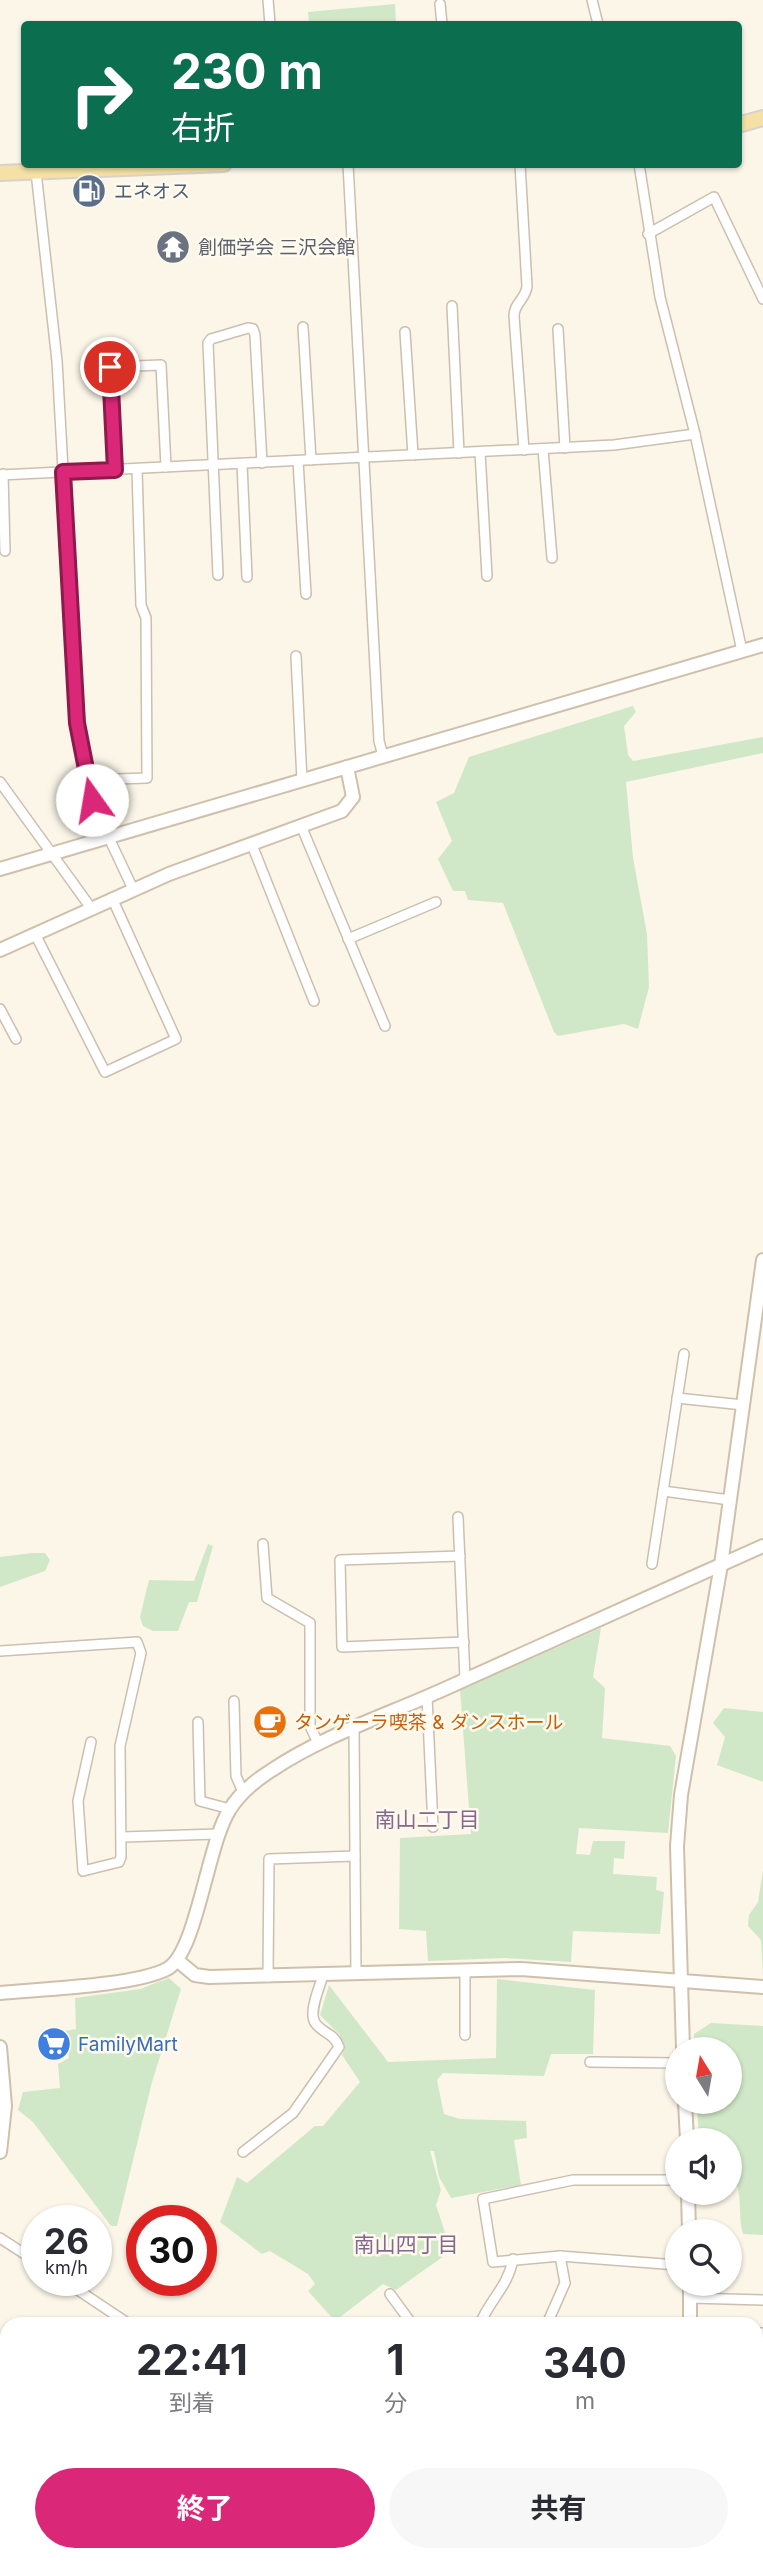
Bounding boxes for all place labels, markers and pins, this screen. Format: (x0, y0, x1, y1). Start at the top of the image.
fuel station icon: エネオス (70, 172, 108, 210)
place label: エネオス (114, 180, 190, 203)
temple icon: 創価学会 三沢会館 (154, 228, 192, 266)
place label: 創価学会 三沢会館 (198, 236, 355, 259)
pin (80, 337, 140, 397)
cafe icon: タンゲーラ喫茶 & ダンスホール (251, 1703, 289, 1741)
place label: タンゲーラ喫茶 & ダンスホール (294, 1711, 564, 1734)
supermarket icon: FamilyMart (35, 2025, 73, 2063)
place label: FamilyMart (78, 2033, 178, 2056)

